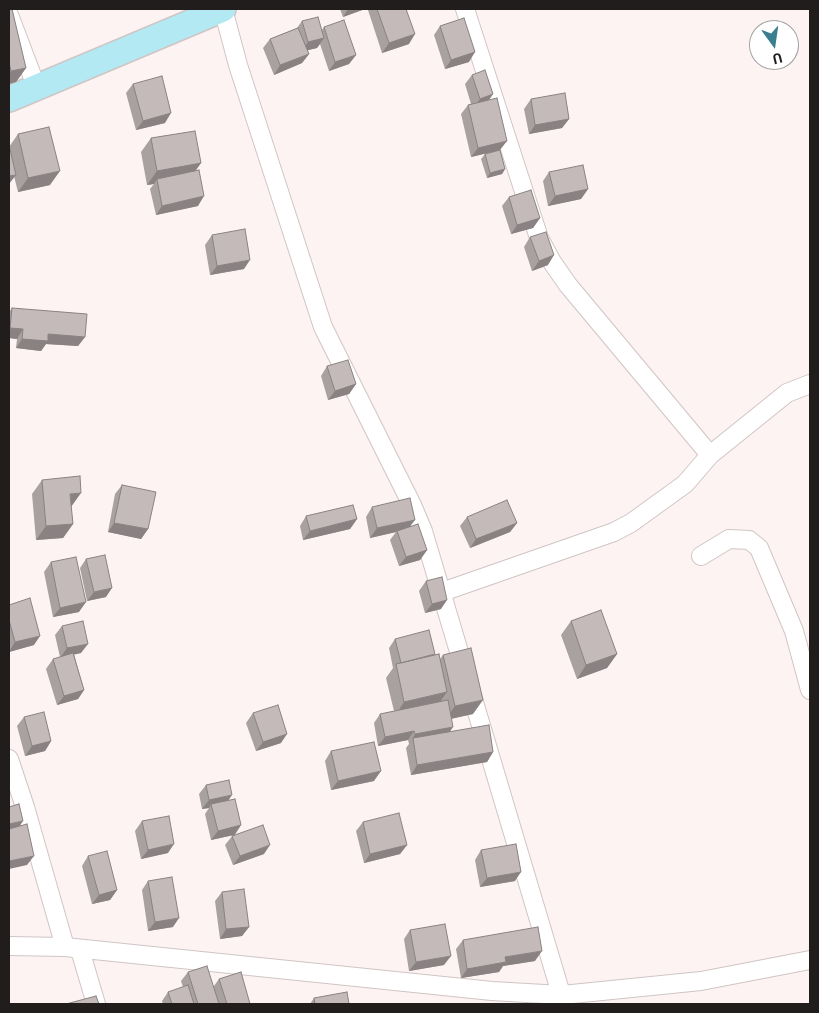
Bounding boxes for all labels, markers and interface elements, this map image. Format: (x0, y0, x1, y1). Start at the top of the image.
north arrow (749, 20, 799, 70)
text: U (771, 50, 784, 67)

